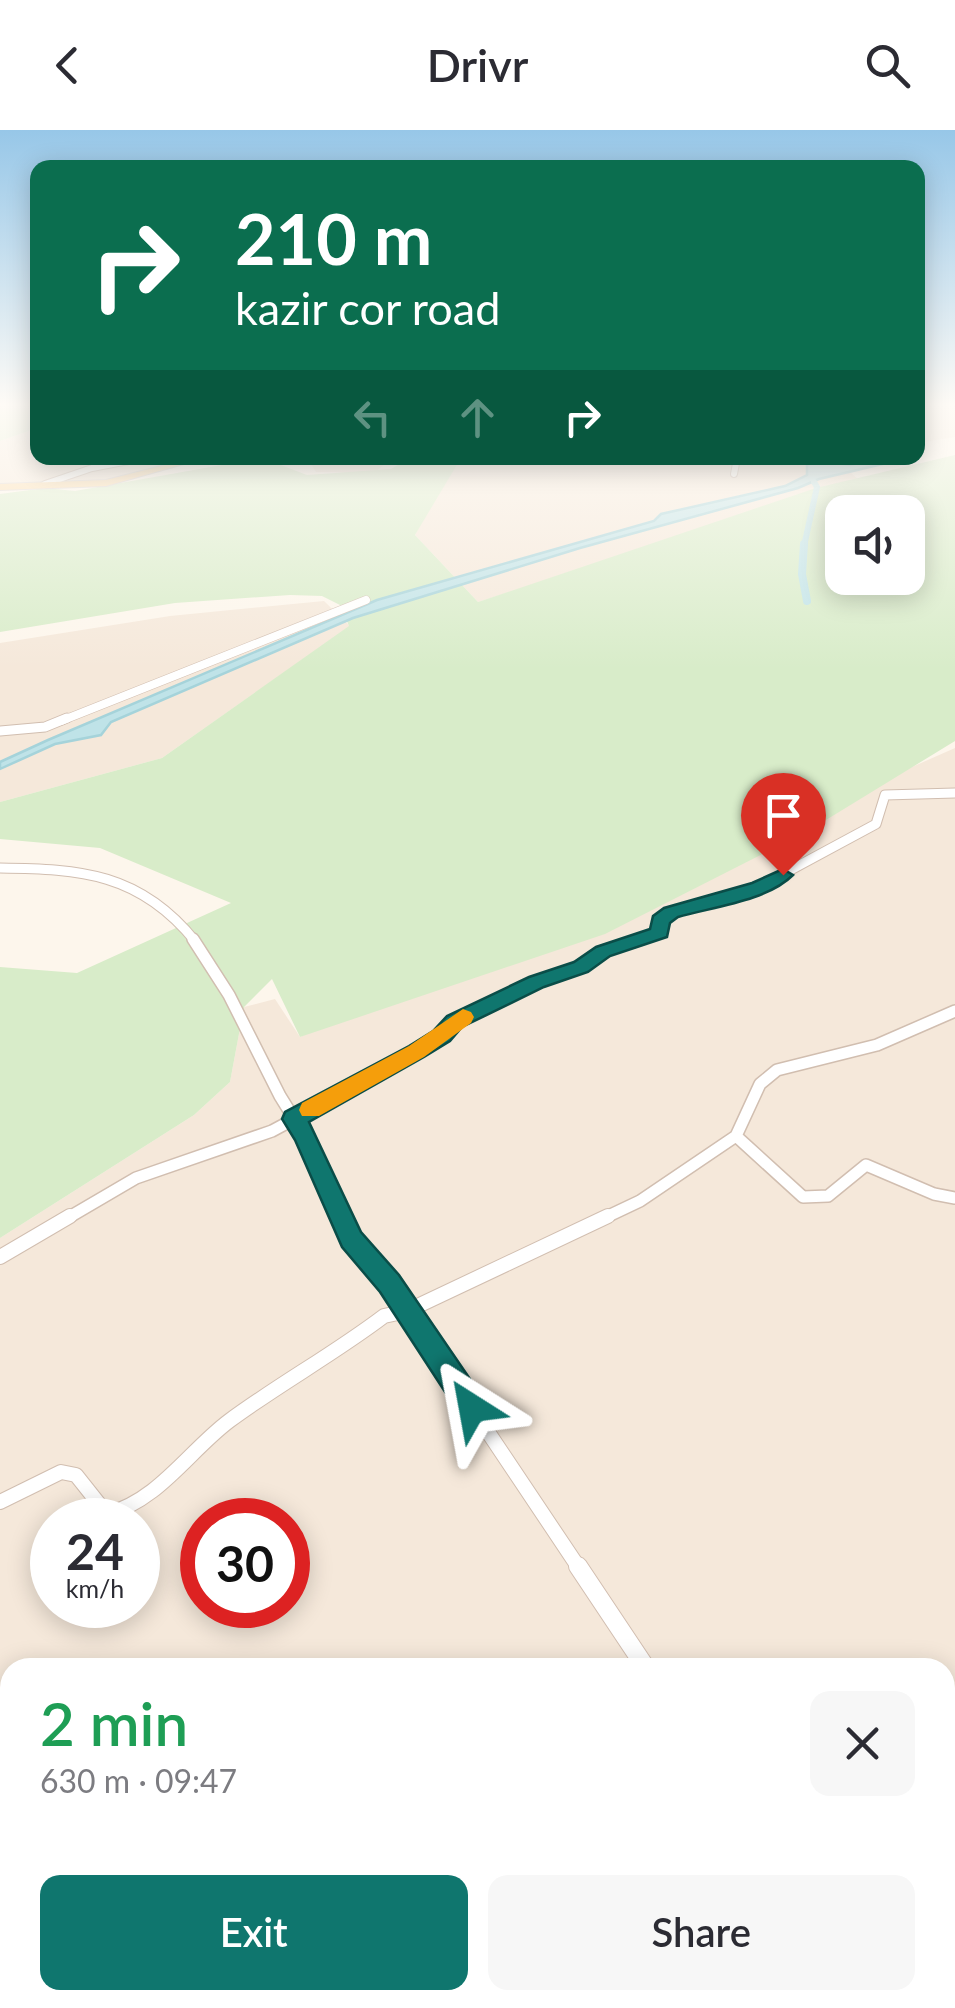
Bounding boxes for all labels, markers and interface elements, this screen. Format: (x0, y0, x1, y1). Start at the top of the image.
icon: back (40, 38, 95, 93)
text: Drivr (427, 38, 528, 92)
icon: search (860, 38, 915, 93)
text: 210 m (235, 196, 432, 280)
icon: right (70, 200, 200, 330)
text: kazir cor road (235, 281, 500, 335)
icon: left (345, 390, 400, 445)
icon: ahead (450, 390, 505, 445)
icon: right (555, 390, 610, 445)
map controls (825, 495, 925, 595)
button: sound (825, 495, 925, 595)
pin (741, 773, 826, 876)
icon: arrive (756, 788, 811, 843)
position arrow (420, 1356, 524, 1460)
speed limit sign: 30 (180, 1498, 310, 1628)
text: 24 (66, 1521, 124, 1581)
text: km/h (66, 1573, 124, 1603)
text: 2 min (40, 1687, 188, 1759)
button: close (810, 1691, 915, 1796)
text: 630 m · 09:47 (40, 1761, 237, 1800)
button: Exit (40, 1875, 468, 1990)
button: Share (488, 1875, 915, 1990)

